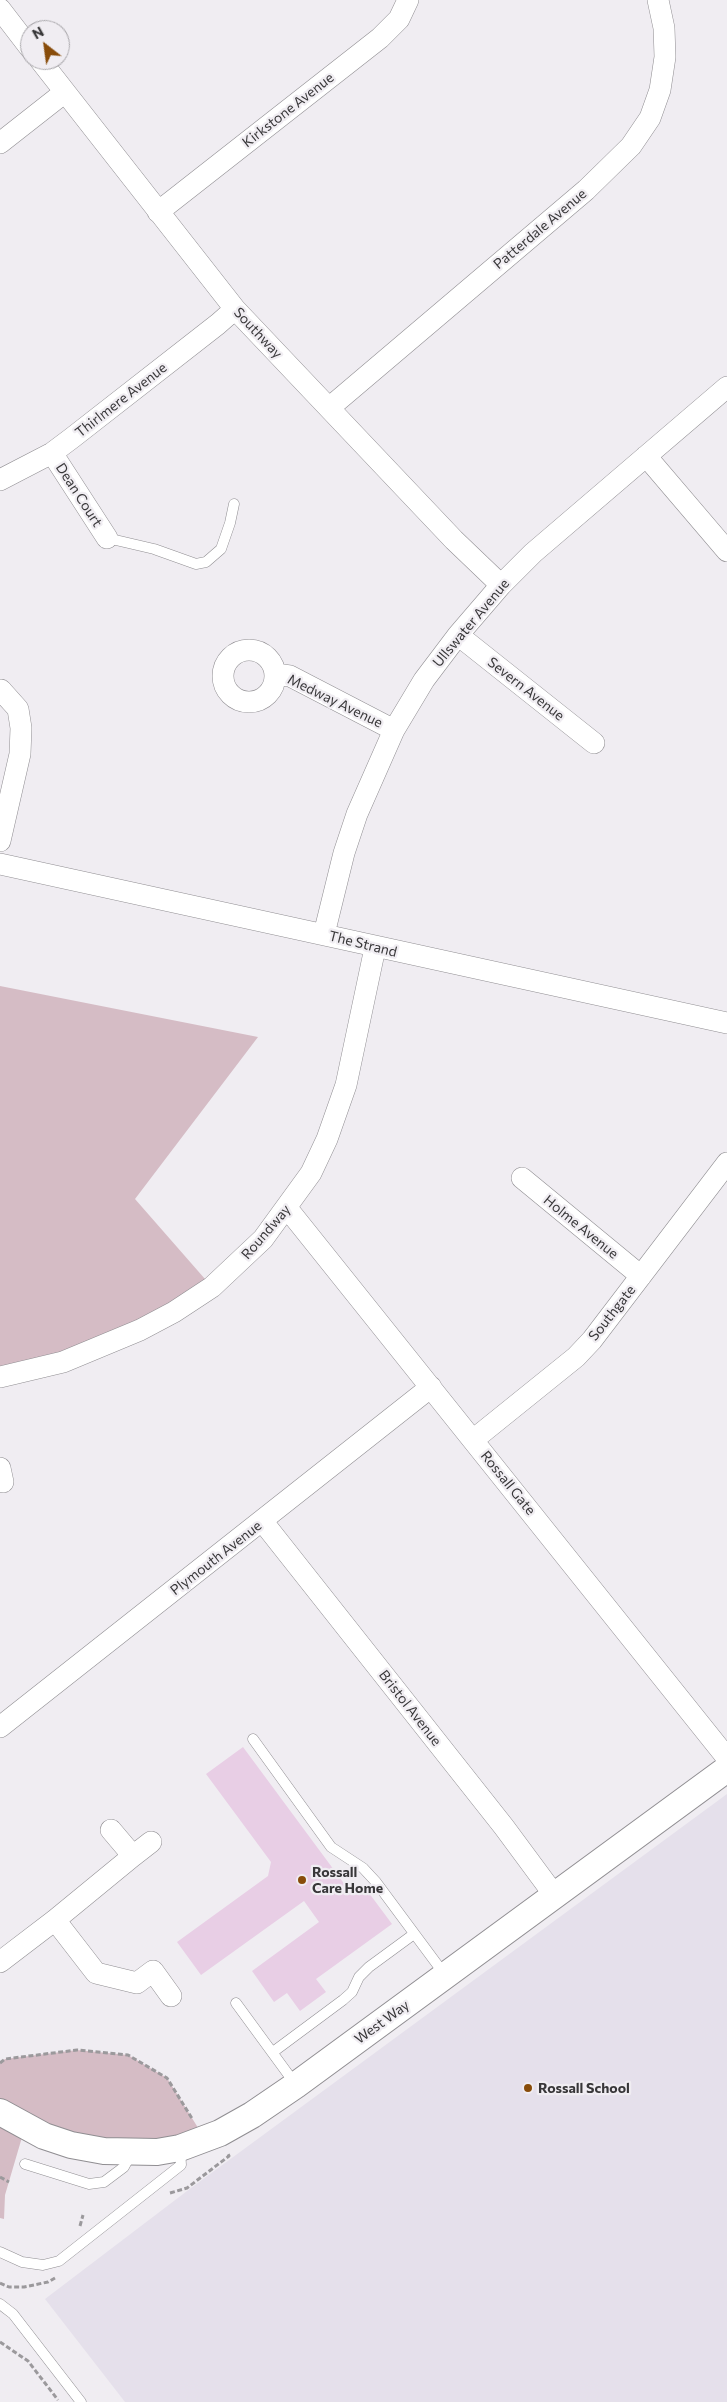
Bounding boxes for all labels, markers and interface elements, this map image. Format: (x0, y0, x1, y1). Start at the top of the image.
north arrow (20, 20, 70, 70)
text: N (29, 22, 47, 42)
street label: Kirkstone Avenue (239, 69, 337, 151)
street label: Patterdale Avenue (490, 185, 590, 273)
street label: Southway (230, 304, 286, 362)
street label: Thirlmere Avenue (72, 359, 170, 441)
street label: Dean Court (52, 460, 106, 530)
street label: Ullswater Avenue (429, 575, 513, 671)
street label: Severn Avenue (484, 654, 568, 724)
street label: Medway Avenue (285, 671, 385, 731)
street label: The Strand (327, 927, 399, 961)
street label: Holme Avenue (540, 1192, 622, 1262)
street label: Roundway (238, 1201, 294, 1263)
street label: Southgate (585, 1282, 639, 1344)
street label: Rossall Gate (477, 1448, 539, 1518)
street label: Plymouth Avenue (167, 1517, 265, 1599)
street label: Bristol Avenue (375, 1667, 445, 1749)
place label: Rossall Care Home (312, 1864, 383, 1896)
marker: Rossall Care Home (296, 1874, 308, 1886)
street label: West Way (351, 1997, 413, 2047)
place label: Rossall School (538, 2080, 630, 2096)
marker: Rossall School (522, 2082, 534, 2094)

